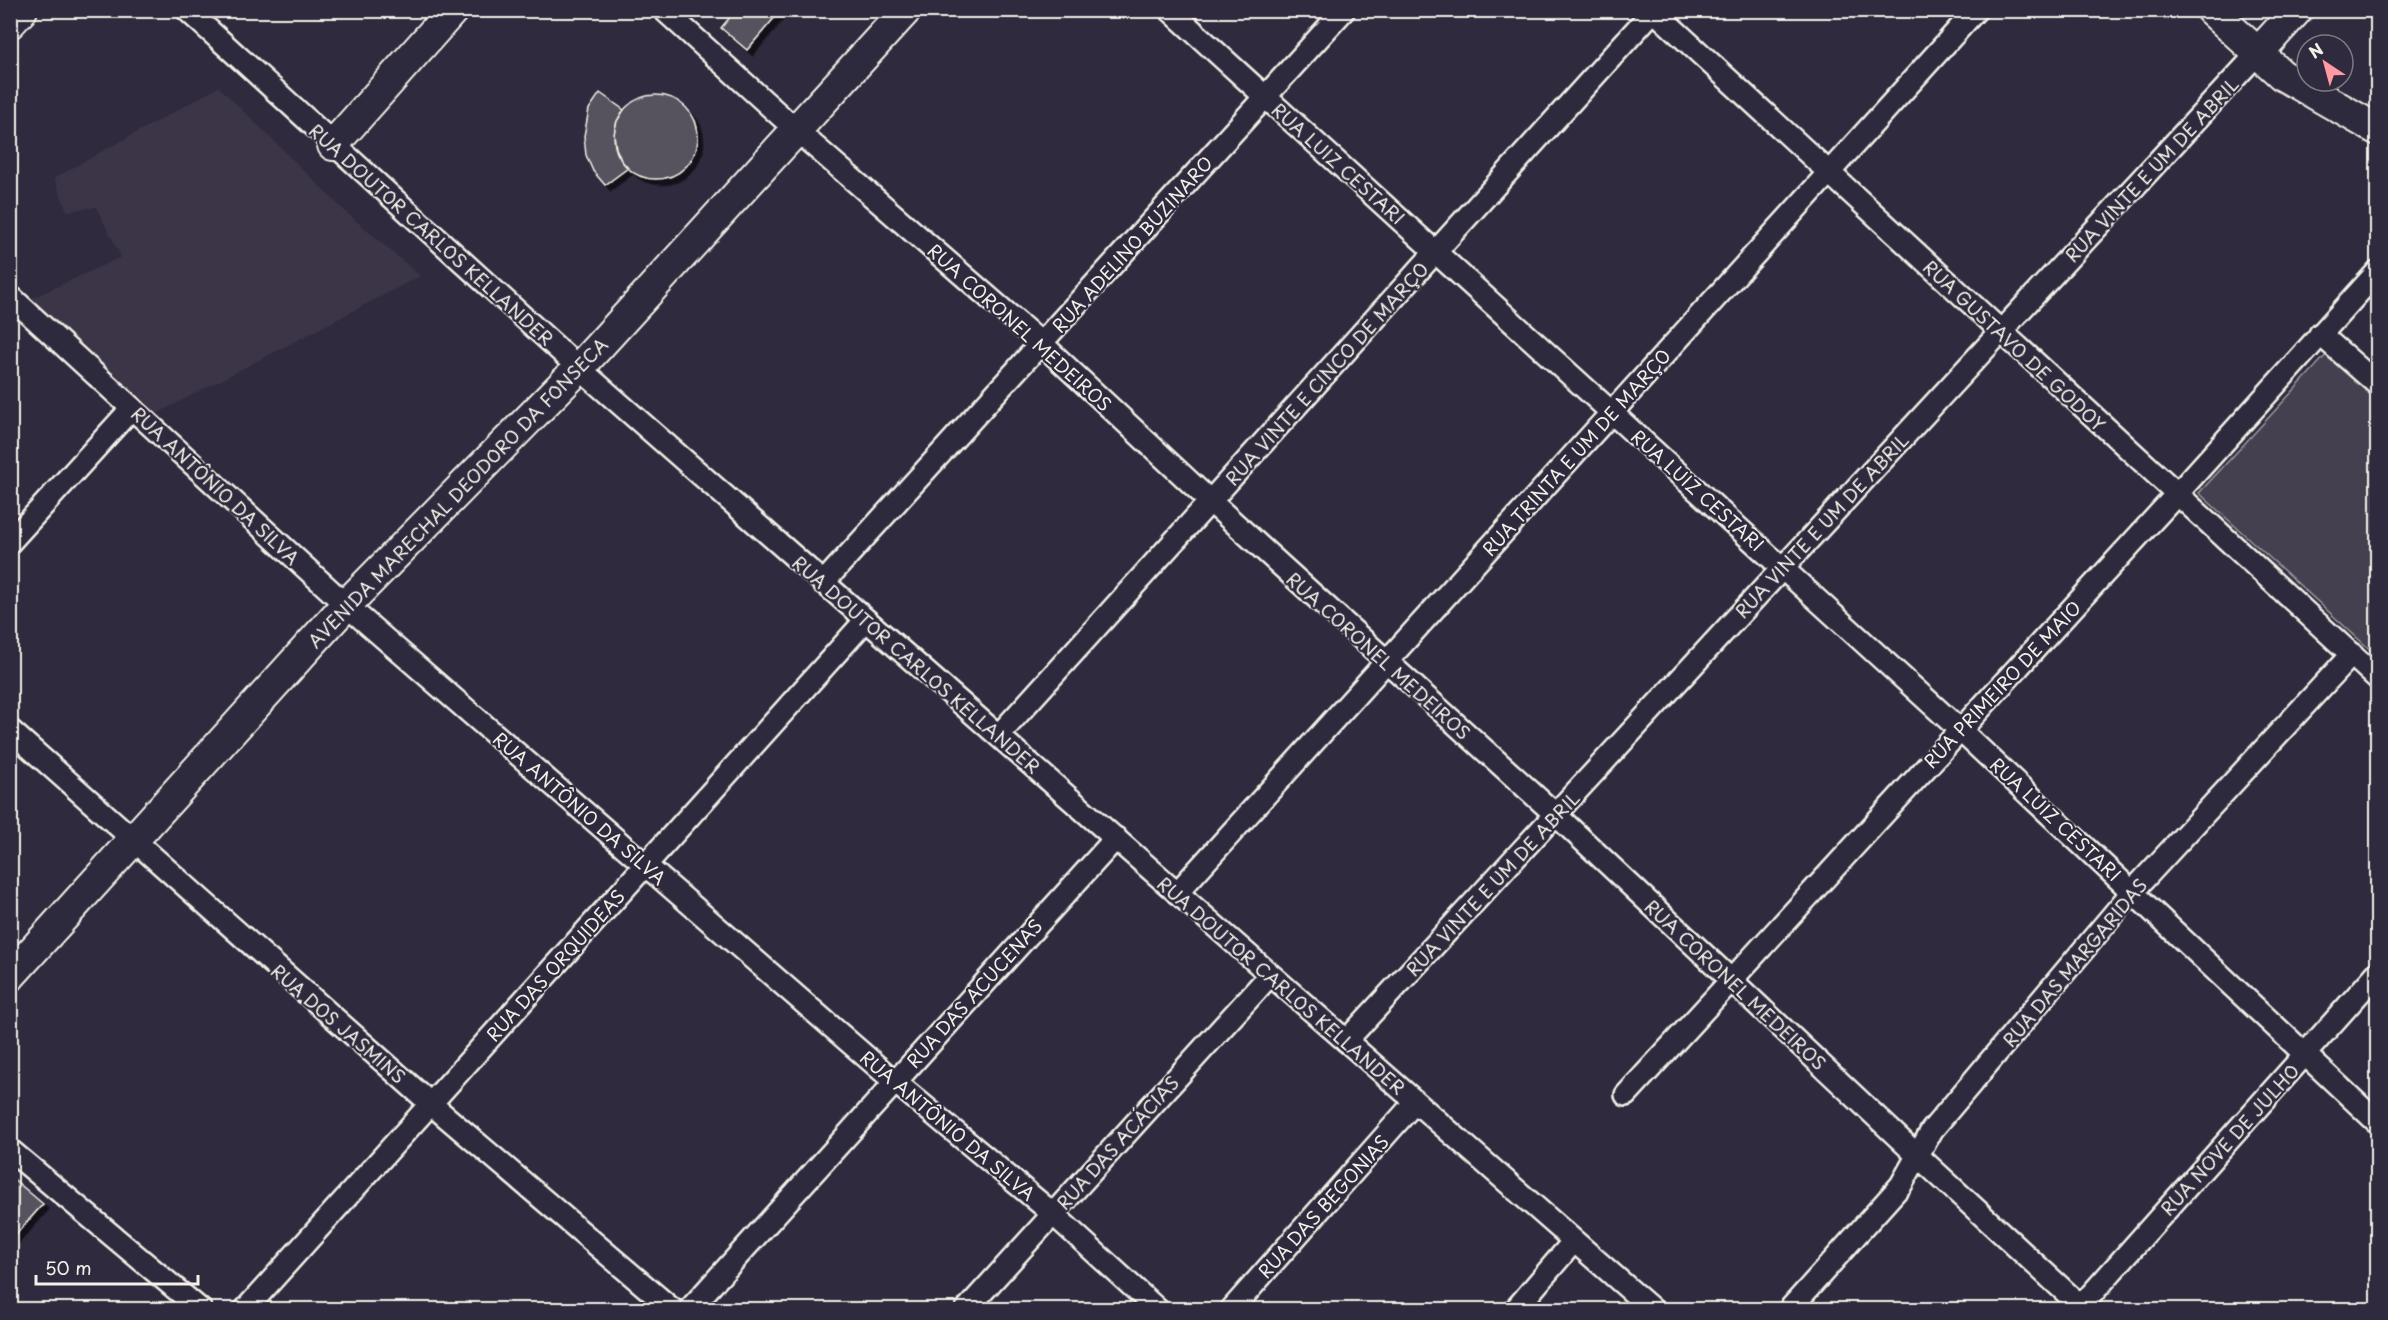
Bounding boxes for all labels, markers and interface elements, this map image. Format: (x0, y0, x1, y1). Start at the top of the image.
north arrow (2295, 33, 2355, 93)
text: N (2303, 37, 2328, 63)
street label: RUA VINTE E UM DE ABRIL (2058, 71, 2244, 267)
street label: RUA LUIZ CESTARI (1266, 96, 1412, 230)
street label: RUA DOUTOR CARLOS KELLANDER (304, 117, 560, 351)
street label: RUA ADELINO BUZINARO (1045, 150, 1219, 338)
street label: RUA CORONEL MEDEIROS (922, 237, 1118, 417)
street label: RUA GUSTAVO DE GODOY (1918, 253, 2112, 437)
street label: RUA VINTE E CINCO DE MARÇO (1218, 255, 1434, 491)
street label: AVENIDA MARECHAL DEODORO DA FONSECA (301, 331, 613, 653)
street label: RUA TRINTA E UM DE MARÇO (1475, 342, 1677, 562)
street label: RUA ANTÔNIO DA SILVA (126, 400, 306, 570)
street label: RUA LUIZ CESTARI (1625, 423, 1771, 557)
street label: RUA VINTE E UM DE ABRIL (1728, 427, 1914, 623)
street label: RUA DOUTOR CARLOS KELLANDER (787, 549, 1047, 779)
street label: RUA CORONEL MEDEIROS (1281, 565, 1477, 745)
street label: RUA PRIMEIRO DE MAIO (1917, 594, 2087, 774)
street label: RUA ANTÔNIO DA SILVA (488, 725, 672, 891)
street label: RUA LUIZ CESTARI (1984, 751, 2128, 887)
street label: RUA VINTE E UM DE ABRIL (1399, 785, 1585, 981)
street label: RUA DOUTOR CARLOS KELLANDER (1152, 870, 1412, 1100)
street label: RUA DAS MARGARIDAS (1995, 872, 2153, 1052)
street label: RUA DAS ORQUIDEAS (479, 883, 631, 1047)
street label: RUA CORONEL MEDEIROS (1639, 893, 1833, 1075)
street label: RUA DAS ACUCENAS (900, 913, 1048, 1073)
street label: RUA DOS JASMINS (266, 957, 412, 1089)
street label: RUA ANTÔNIO DA SILVA (855, 1044, 1041, 1206)
street label: RUA NOVE DE JULHO (2153, 1057, 2305, 1221)
street label: RUA DAS ACÁCIAS (1049, 1069, 1185, 1215)
street label: RUA DAS BEGONIAS (1251, 1128, 1395, 1284)
scale bar (36, 1248, 198, 1286)
text: 50 m (45, 1254, 92, 1281)

